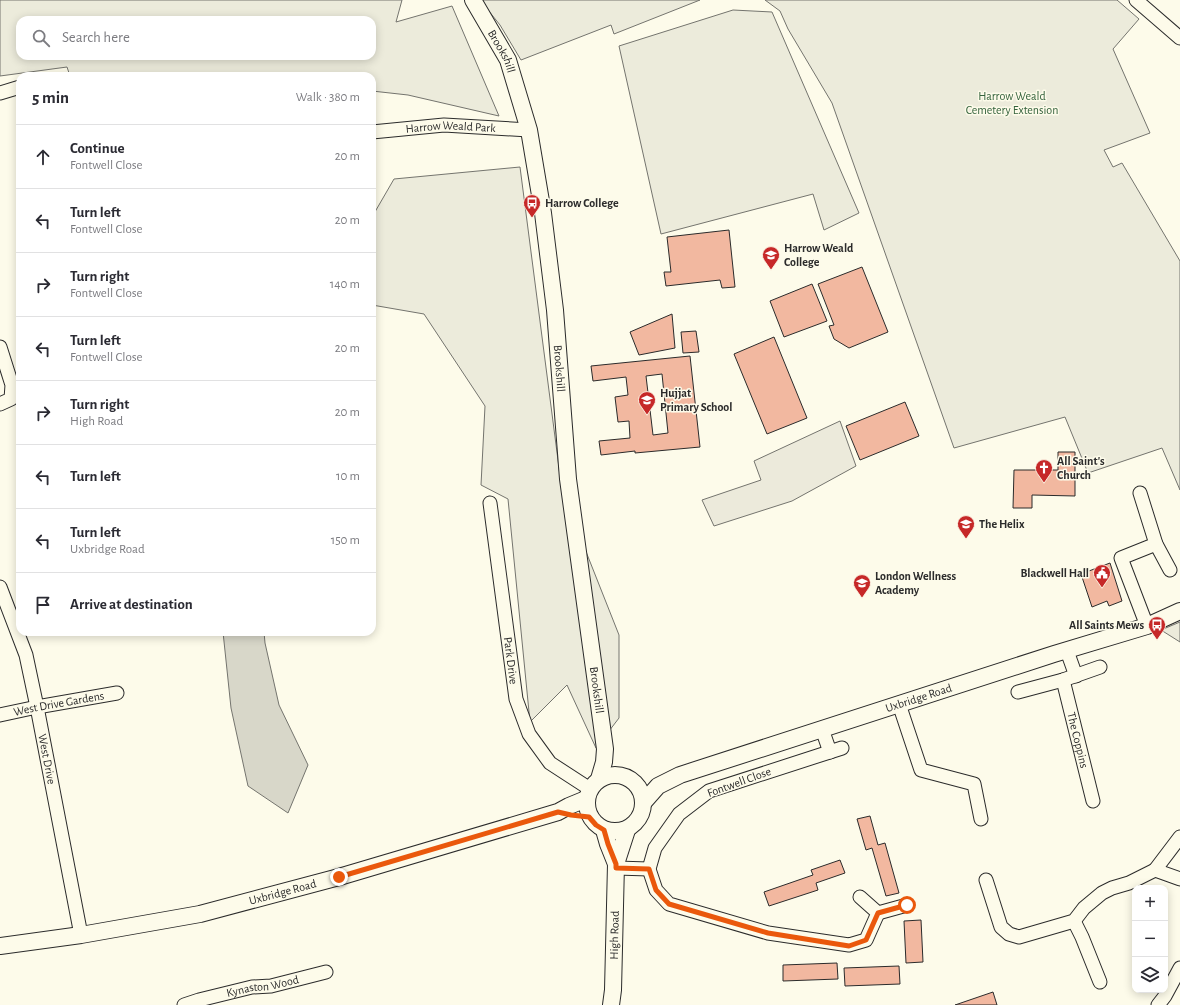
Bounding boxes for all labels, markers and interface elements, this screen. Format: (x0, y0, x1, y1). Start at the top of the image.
search box (16, 16, 376, 60)
icon: search (30, 27, 52, 49)
street label: Brookshill (486, 28, 518, 74)
text: Search here (62, 30, 130, 45)
text: 5 min (32, 89, 69, 106)
park label: Harrow Weald Cemetery Extension (966, 90, 1058, 117)
text: Walk · 380 m (296, 91, 360, 104)
street label: Harrow Weald Park (405, 119, 497, 135)
text: Continue (70, 141, 125, 156)
icon: ahead (32, 146, 54, 168)
text: 20 m (335, 150, 360, 163)
text: Fontwell Close (70, 159, 143, 172)
bus stop icon: Harrow College (522, 193, 542, 218)
place label: Harrow College (545, 197, 619, 209)
text: Turn left (70, 205, 121, 220)
icon: left (32, 210, 54, 232)
text: 20 m (335, 214, 360, 227)
text: Fontwell Close (70, 223, 143, 236)
place label: Harrow Weald College (784, 242, 854, 268)
school or university icon: Harrow Weald College (761, 245, 781, 270)
text: Turn right (70, 269, 129, 284)
icon: right (32, 274, 54, 296)
text: 140 m (330, 278, 360, 291)
text: Fontwell Close (70, 287, 143, 300)
text: Turn left (70, 333, 121, 348)
icon: left (32, 338, 54, 360)
text: 20 m (335, 342, 360, 355)
street label: Brookshill (552, 344, 567, 392)
text: Fontwell Close (70, 351, 143, 364)
place label: Hujjat Primary School (660, 387, 732, 414)
school or university icon: Hujjat Primary School (637, 390, 657, 415)
text: Turn right (70, 397, 129, 412)
icon: right (32, 402, 54, 424)
text: 20 m (335, 406, 360, 419)
text: High Road (70, 415, 123, 428)
place label: All Saint's Church (1057, 455, 1105, 481)
church icon: All Saint's Church (1034, 458, 1054, 483)
icon: left (32, 466, 54, 488)
text: Turn left (70, 469, 121, 484)
text: 10 m (336, 470, 360, 483)
school or university icon: The Helix (956, 514, 976, 539)
place label: The Helix (979, 518, 1025, 530)
text: Turn left (70, 525, 121, 540)
icon: left (32, 530, 54, 552)
text: 150 m (331, 534, 360, 547)
text: Uxbridge Road (70, 543, 145, 556)
public building icon: Blackwell Hall (1092, 563, 1112, 588)
place label: Blackwell Hall (1020, 567, 1089, 579)
place label: London Wellness Academy (875, 570, 956, 597)
school or university icon: London Wellness Academy (852, 573, 872, 598)
icon: arrive (32, 594, 54, 616)
text: Arrive at destination (70, 597, 193, 612)
bus stop icon: All Saints Mews (1147, 615, 1167, 640)
place label: All Saints Mews (1069, 619, 1144, 631)
street label: Park Drive (502, 636, 520, 685)
street label: Brookshill (588, 666, 606, 714)
street label: Uxbridge Road (884, 681, 953, 714)
street label: West Drive Gardens (12, 689, 105, 718)
street label: The Coppins (1065, 711, 1091, 769)
street label: West Drive (36, 733, 58, 785)
street label: Fontwell Close (705, 765, 773, 799)
route end (330, 868, 348, 886)
street label: Uxbridge Road (248, 877, 317, 907)
map controls (1132, 885, 1168, 993)
button: + (1132, 885, 1168, 921)
route start (898, 896, 916, 914)
street label: High Road (608, 910, 621, 960)
button: − (1132, 921, 1168, 957)
button: layers (1132, 957, 1168, 993)
street label: Kynaston Wood (225, 973, 300, 999)

